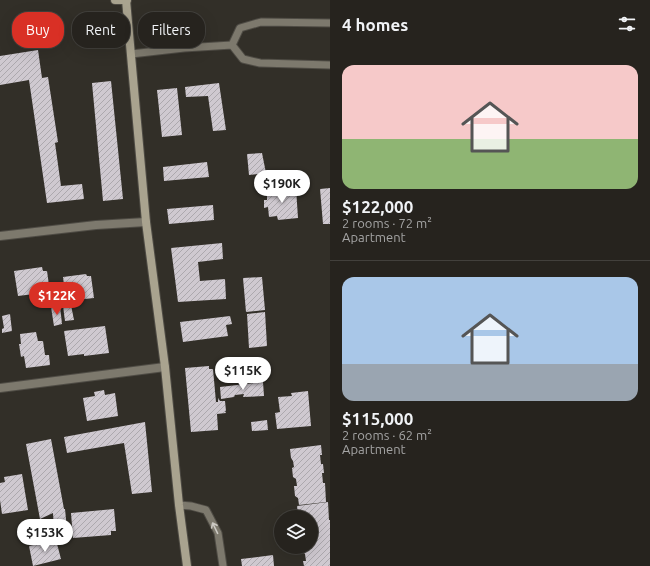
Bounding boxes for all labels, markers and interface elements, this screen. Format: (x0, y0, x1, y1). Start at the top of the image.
chip: Buy (12, 12, 64, 48)
chip: Rent (72, 12, 130, 48)
chip: Filters (138, 12, 205, 48)
icon: filters (616, 13, 638, 35)
text: 4 homes (342, 15, 408, 34)
icon: home (454, 91, 526, 163)
pin: $190K (254, 170, 310, 204)
text: $190K (263, 176, 301, 190)
text: $122,000 (342, 197, 413, 216)
text: 2 rooms · 72 m² (342, 216, 432, 230)
text: Apartment (342, 230, 406, 244)
pin: $122K (29, 282, 85, 316)
text: $122K (38, 288, 76, 302)
icon: home (454, 303, 526, 375)
pin: $115K (215, 357, 271, 391)
text: $115K (224, 363, 262, 377)
text: $115,000 (342, 409, 413, 428)
text: 2 rooms · 62 m² (342, 428, 432, 442)
text: Apartment (342, 442, 406, 456)
map controls (274, 510, 318, 554)
button: layers (274, 510, 318, 554)
pin: $153K (17, 519, 73, 553)
one-way arrow (211, 522, 218, 534)
text: $153K (26, 525, 64, 539)

